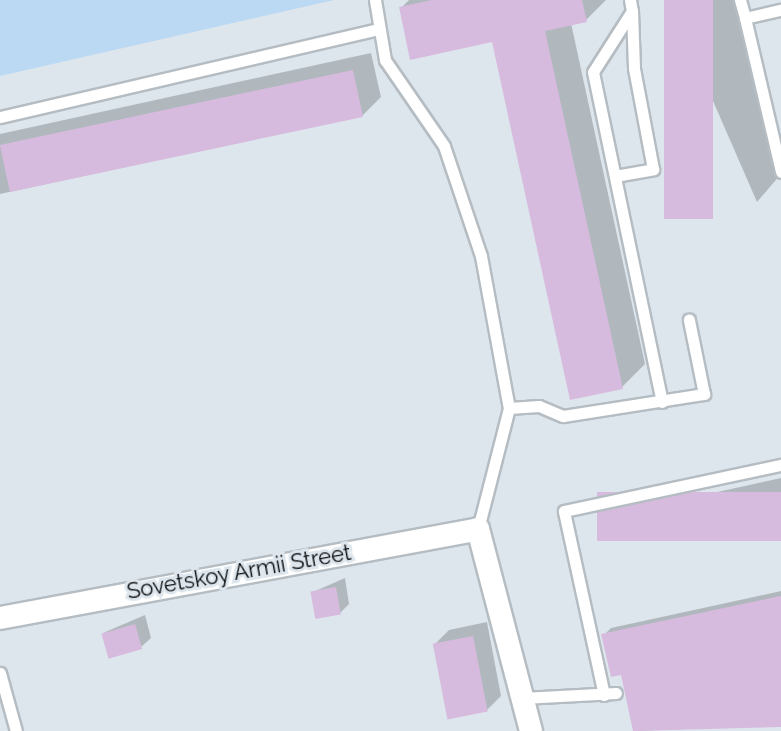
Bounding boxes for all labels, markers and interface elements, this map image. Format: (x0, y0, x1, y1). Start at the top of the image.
street label: Sovetskoy Armii Street (124, 539, 354, 605)

